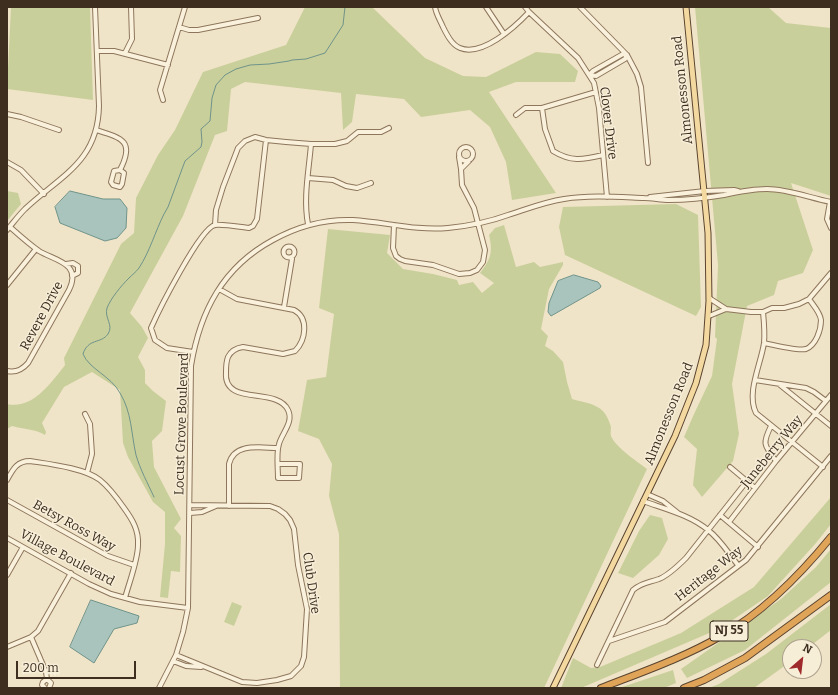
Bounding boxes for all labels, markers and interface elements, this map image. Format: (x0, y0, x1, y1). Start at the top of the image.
street label: Almonesson Road (670, 35, 696, 145)
street label: Clover Drive (596, 86, 620, 160)
street label: Revere Drive (17, 279, 67, 353)
street label: Locust Grove Boulevard (172, 353, 192, 495)
street label: Almonesson Road (641, 360, 697, 468)
street label: Juneberry Way (738, 413, 806, 491)
street label: Betsy Ross Way (30, 497, 118, 555)
street label: Village Boulevard (17, 527, 117, 589)
street label: Heritage Way (672, 543, 746, 605)
street label: Club Drive (299, 551, 323, 615)
road number: NJ 55 (710, 621, 748, 641)
north arrow (782, 639, 822, 679)
text: N (801, 641, 814, 657)
scale bar (18, 653, 138, 679)
text: 200 m (23, 661, 59, 675)

